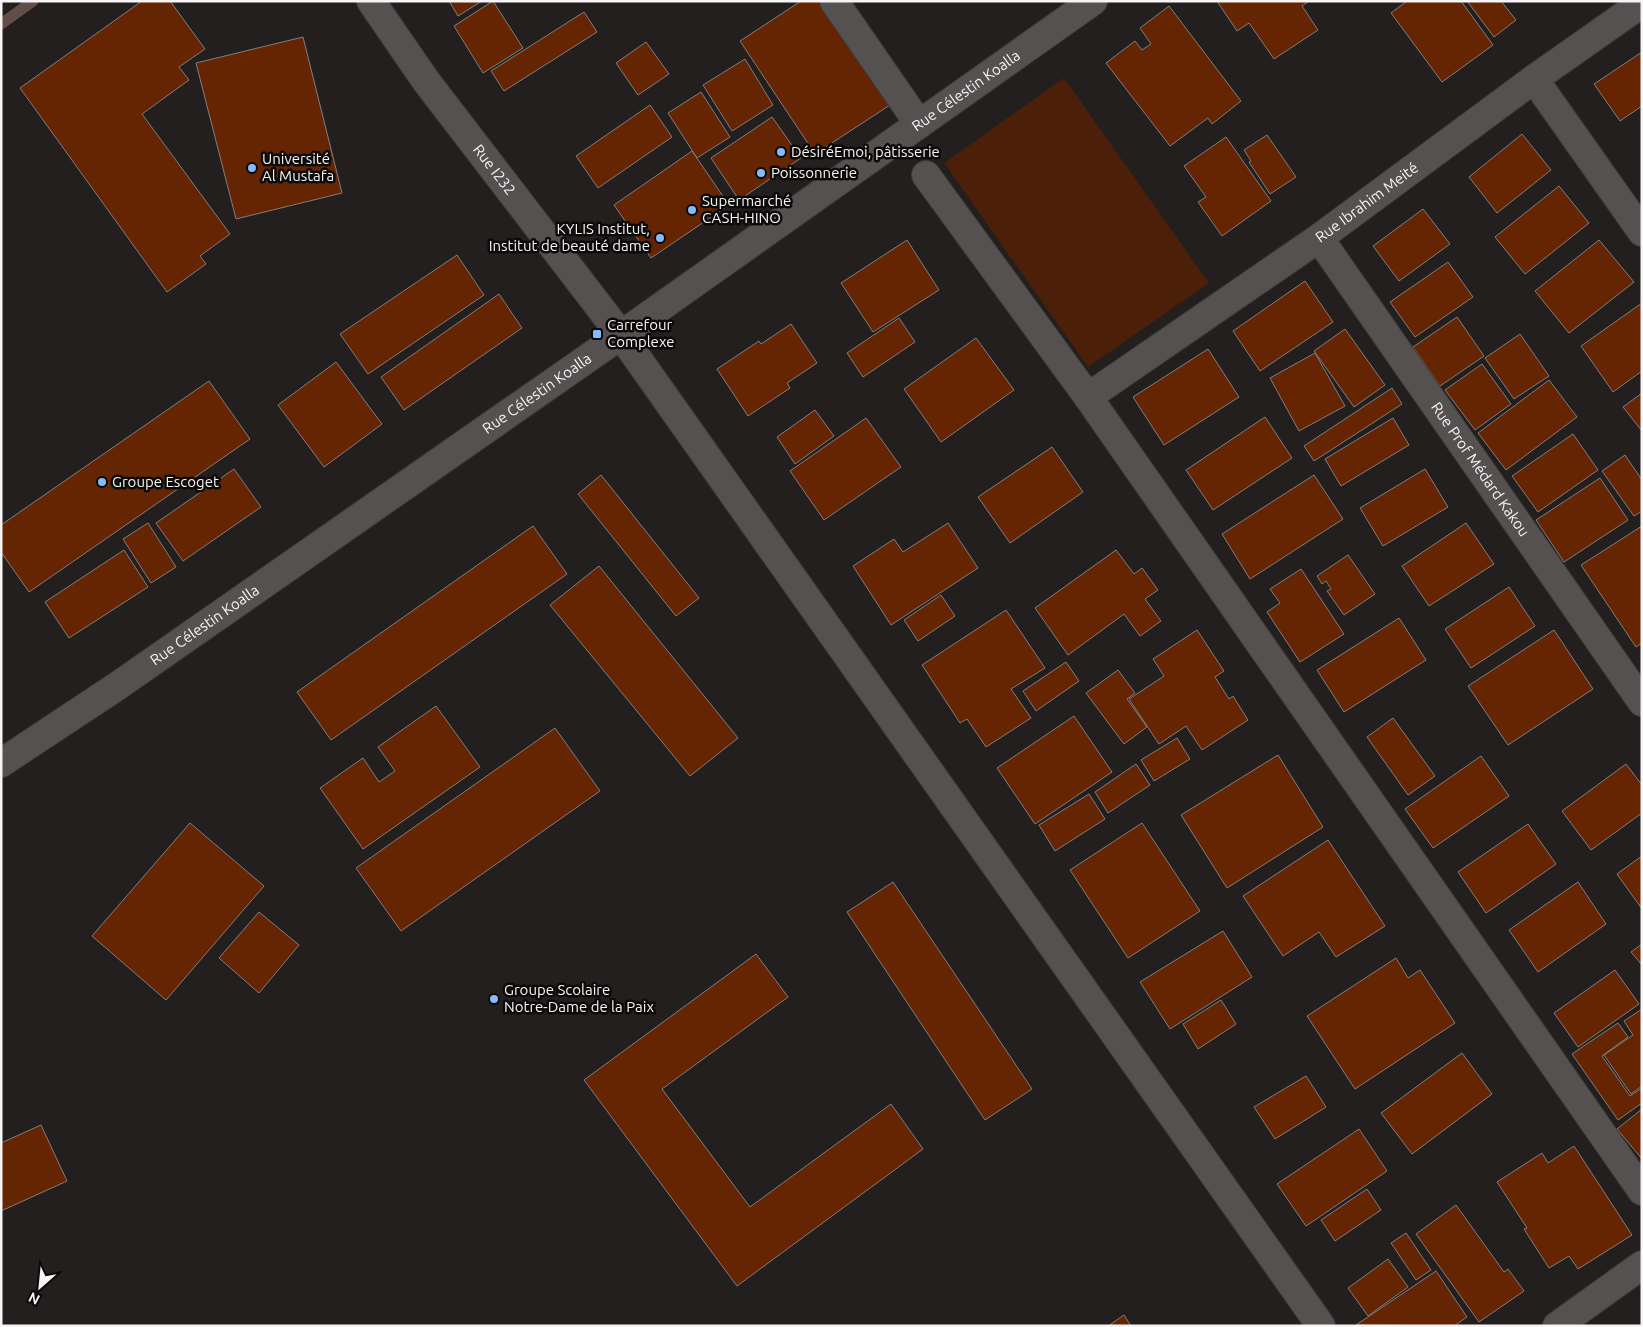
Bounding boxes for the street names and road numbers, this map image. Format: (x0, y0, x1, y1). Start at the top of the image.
street label: Rue Célestin Koalla (908, 46, 1023, 135)
street label: Rue I232 (470, 141, 519, 198)
street label: Rue Ibrahim Meité (1312, 159, 1421, 246)
street label: Rue Célestin Koalla (479, 349, 594, 437)
street label: Rue Prof Médard Kakou (1428, 399, 1533, 539)
street label: Rue Célestin Koalla (147, 581, 262, 668)

